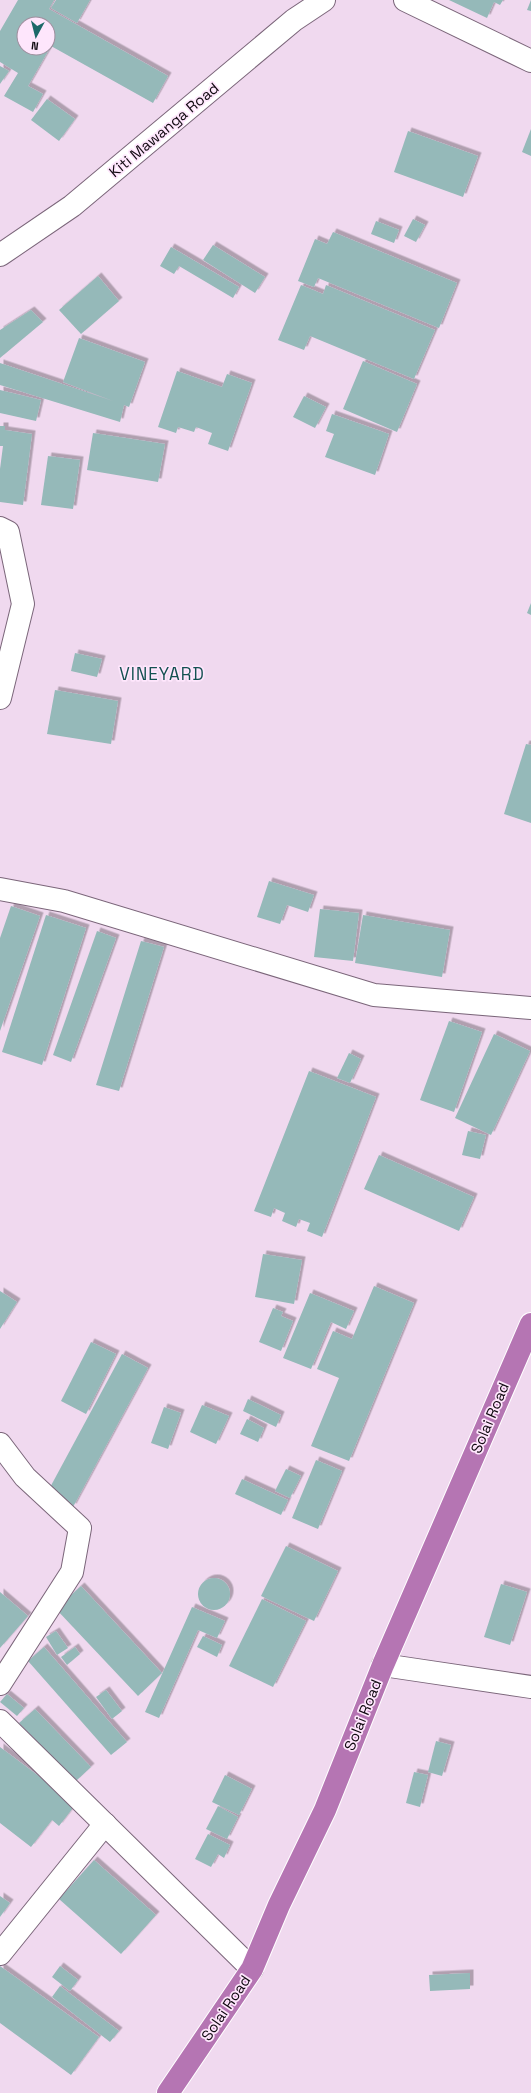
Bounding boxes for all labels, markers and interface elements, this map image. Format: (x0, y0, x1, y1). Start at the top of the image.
north arrow (16, 16, 56, 56)
text: N (30, 39, 39, 53)
street label: Kiti Mawanga Road (105, 78, 222, 181)
district label: VINEYARD (119, 663, 205, 685)
street label: Solai Road (466, 1380, 513, 1456)
street label: Solai Road (340, 1676, 385, 1753)
street label: Solai Road (197, 1971, 254, 2044)

